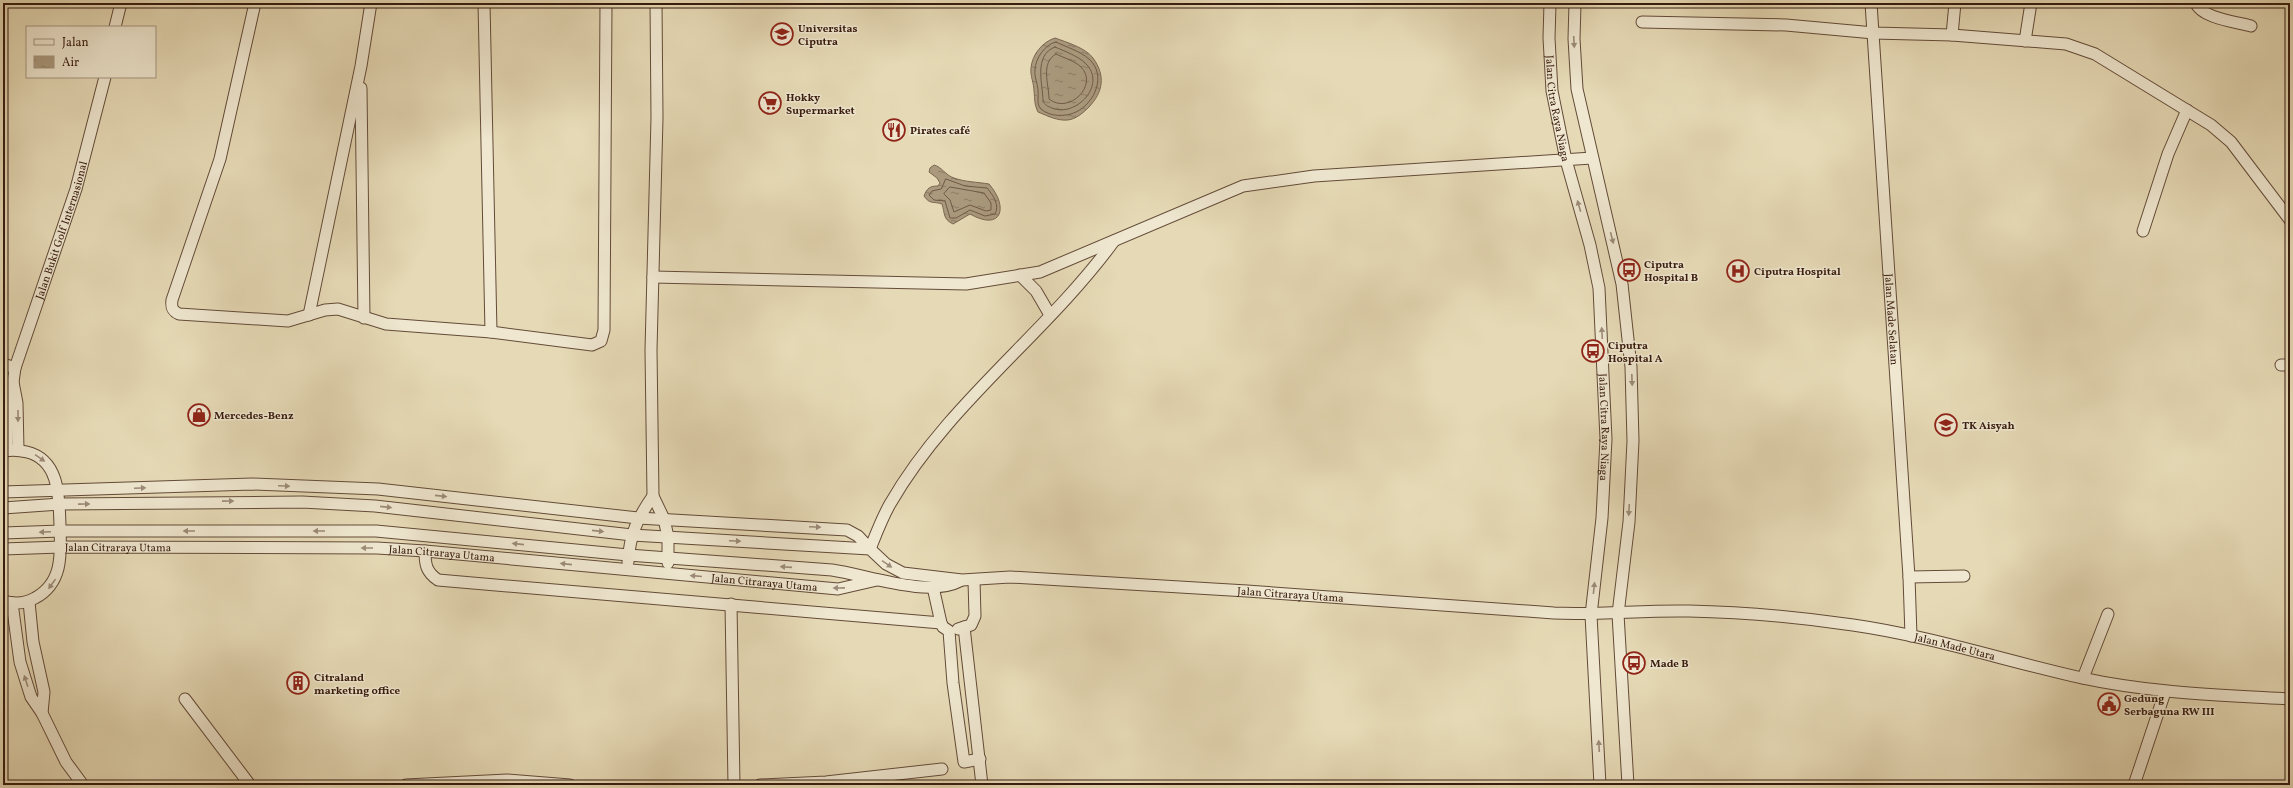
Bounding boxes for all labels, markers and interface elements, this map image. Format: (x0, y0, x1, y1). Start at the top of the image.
school or university icon: Universitas Ciputra (769, 21, 795, 47)
place label: Universitas Ciputra (798, 22, 858, 50)
legend (26, 26, 156, 78)
text: Jalan (62, 35, 89, 51)
one-way arrow (1571, 36, 1577, 49)
text: Air (62, 55, 79, 71)
street label: Jalan Citra Raya Niaga (1541, 55, 1572, 164)
supermarket icon: Hokky Supermarket (757, 90, 783, 116)
place label: Hokky Supermarket (786, 91, 855, 119)
restaurant icon: Pirates café (881, 117, 907, 143)
place label: Pirates café (910, 124, 970, 139)
street label: Jalan Bukit Golf Internasional (33, 160, 92, 302)
one-way arrow (1576, 199, 1582, 211)
one-way arrow (1609, 232, 1615, 244)
bus stop icon: Ciputra Hospital B (1616, 257, 1642, 283)
place label: Ciputra Hospital B (1644, 258, 1698, 286)
hospital icon: Ciputra Hospital (1725, 258, 1751, 284)
place label: Ciputra Hospital (1754, 265, 1841, 280)
street label: Jalan Made Selatan (1880, 273, 1901, 366)
one-way arrow (1598, 327, 1605, 339)
bus stop icon: Ciputra Hospital A (1580, 338, 1606, 364)
place label: Ciputra Hospital A (1608, 339, 1663, 367)
street label: Jalan Citra Raya Niaga (1594, 373, 1612, 482)
one-way arrow (1628, 374, 1635, 386)
shop icon: Mercedes-Benz (186, 402, 212, 428)
place label: Mercedes-Benz (214, 409, 294, 424)
one-way arrow (15, 410, 21, 423)
school or university icon: TK Aisyah (1933, 412, 1959, 438)
place label: TK Aisyah (1962, 419, 2015, 434)
one-way arrow (34, 454, 45, 462)
one-way arrow (278, 482, 290, 489)
one-way arrow (134, 485, 147, 491)
one-way arrow (435, 492, 447, 499)
one-way arrow (222, 498, 234, 505)
one-way arrow (78, 501, 91, 507)
one-way arrow (380, 504, 392, 510)
one-way arrow (1626, 504, 1633, 516)
one-way arrow (809, 524, 821, 531)
one-way arrow (39, 528, 51, 535)
one-way arrow (182, 528, 195, 534)
one-way arrow (312, 528, 325, 534)
one-way arrow (592, 528, 604, 534)
one-way arrow (729, 537, 741, 544)
one-way arrow (512, 540, 524, 547)
street label: Jalan Citraraya Utama (65, 541, 172, 556)
street label: Jalan Citraraya Utama (388, 543, 496, 566)
one-way arrow (360, 545, 373, 551)
one-way arrow (881, 560, 893, 567)
one-way arrow (560, 561, 572, 568)
one-way arrow (780, 563, 792, 570)
street label: Jalan Citraraya Utama (711, 571, 819, 596)
one-way arrow (690, 572, 702, 579)
one-way arrow (48, 578, 56, 589)
one-way arrow (1591, 582, 1597, 594)
street label: Jalan Citraraya Utama (1237, 584, 1345, 607)
one-way arrow (833, 585, 845, 592)
street label: Jalan Made Utara (1913, 631, 1997, 665)
bus stop icon: Made B (1621, 650, 1647, 676)
place label: Made B (1650, 657, 1689, 672)
building icon: Citraland marketing office (285, 670, 311, 696)
place label: Citraland marketing office (314, 671, 401, 699)
one-way arrow (23, 674, 29, 686)
public building icon: Gedung Serbaguna RW III (2096, 691, 2122, 717)
place label: Gedung Serbaguna RW III (2124, 692, 2214, 720)
one-way arrow (1595, 740, 1602, 752)

